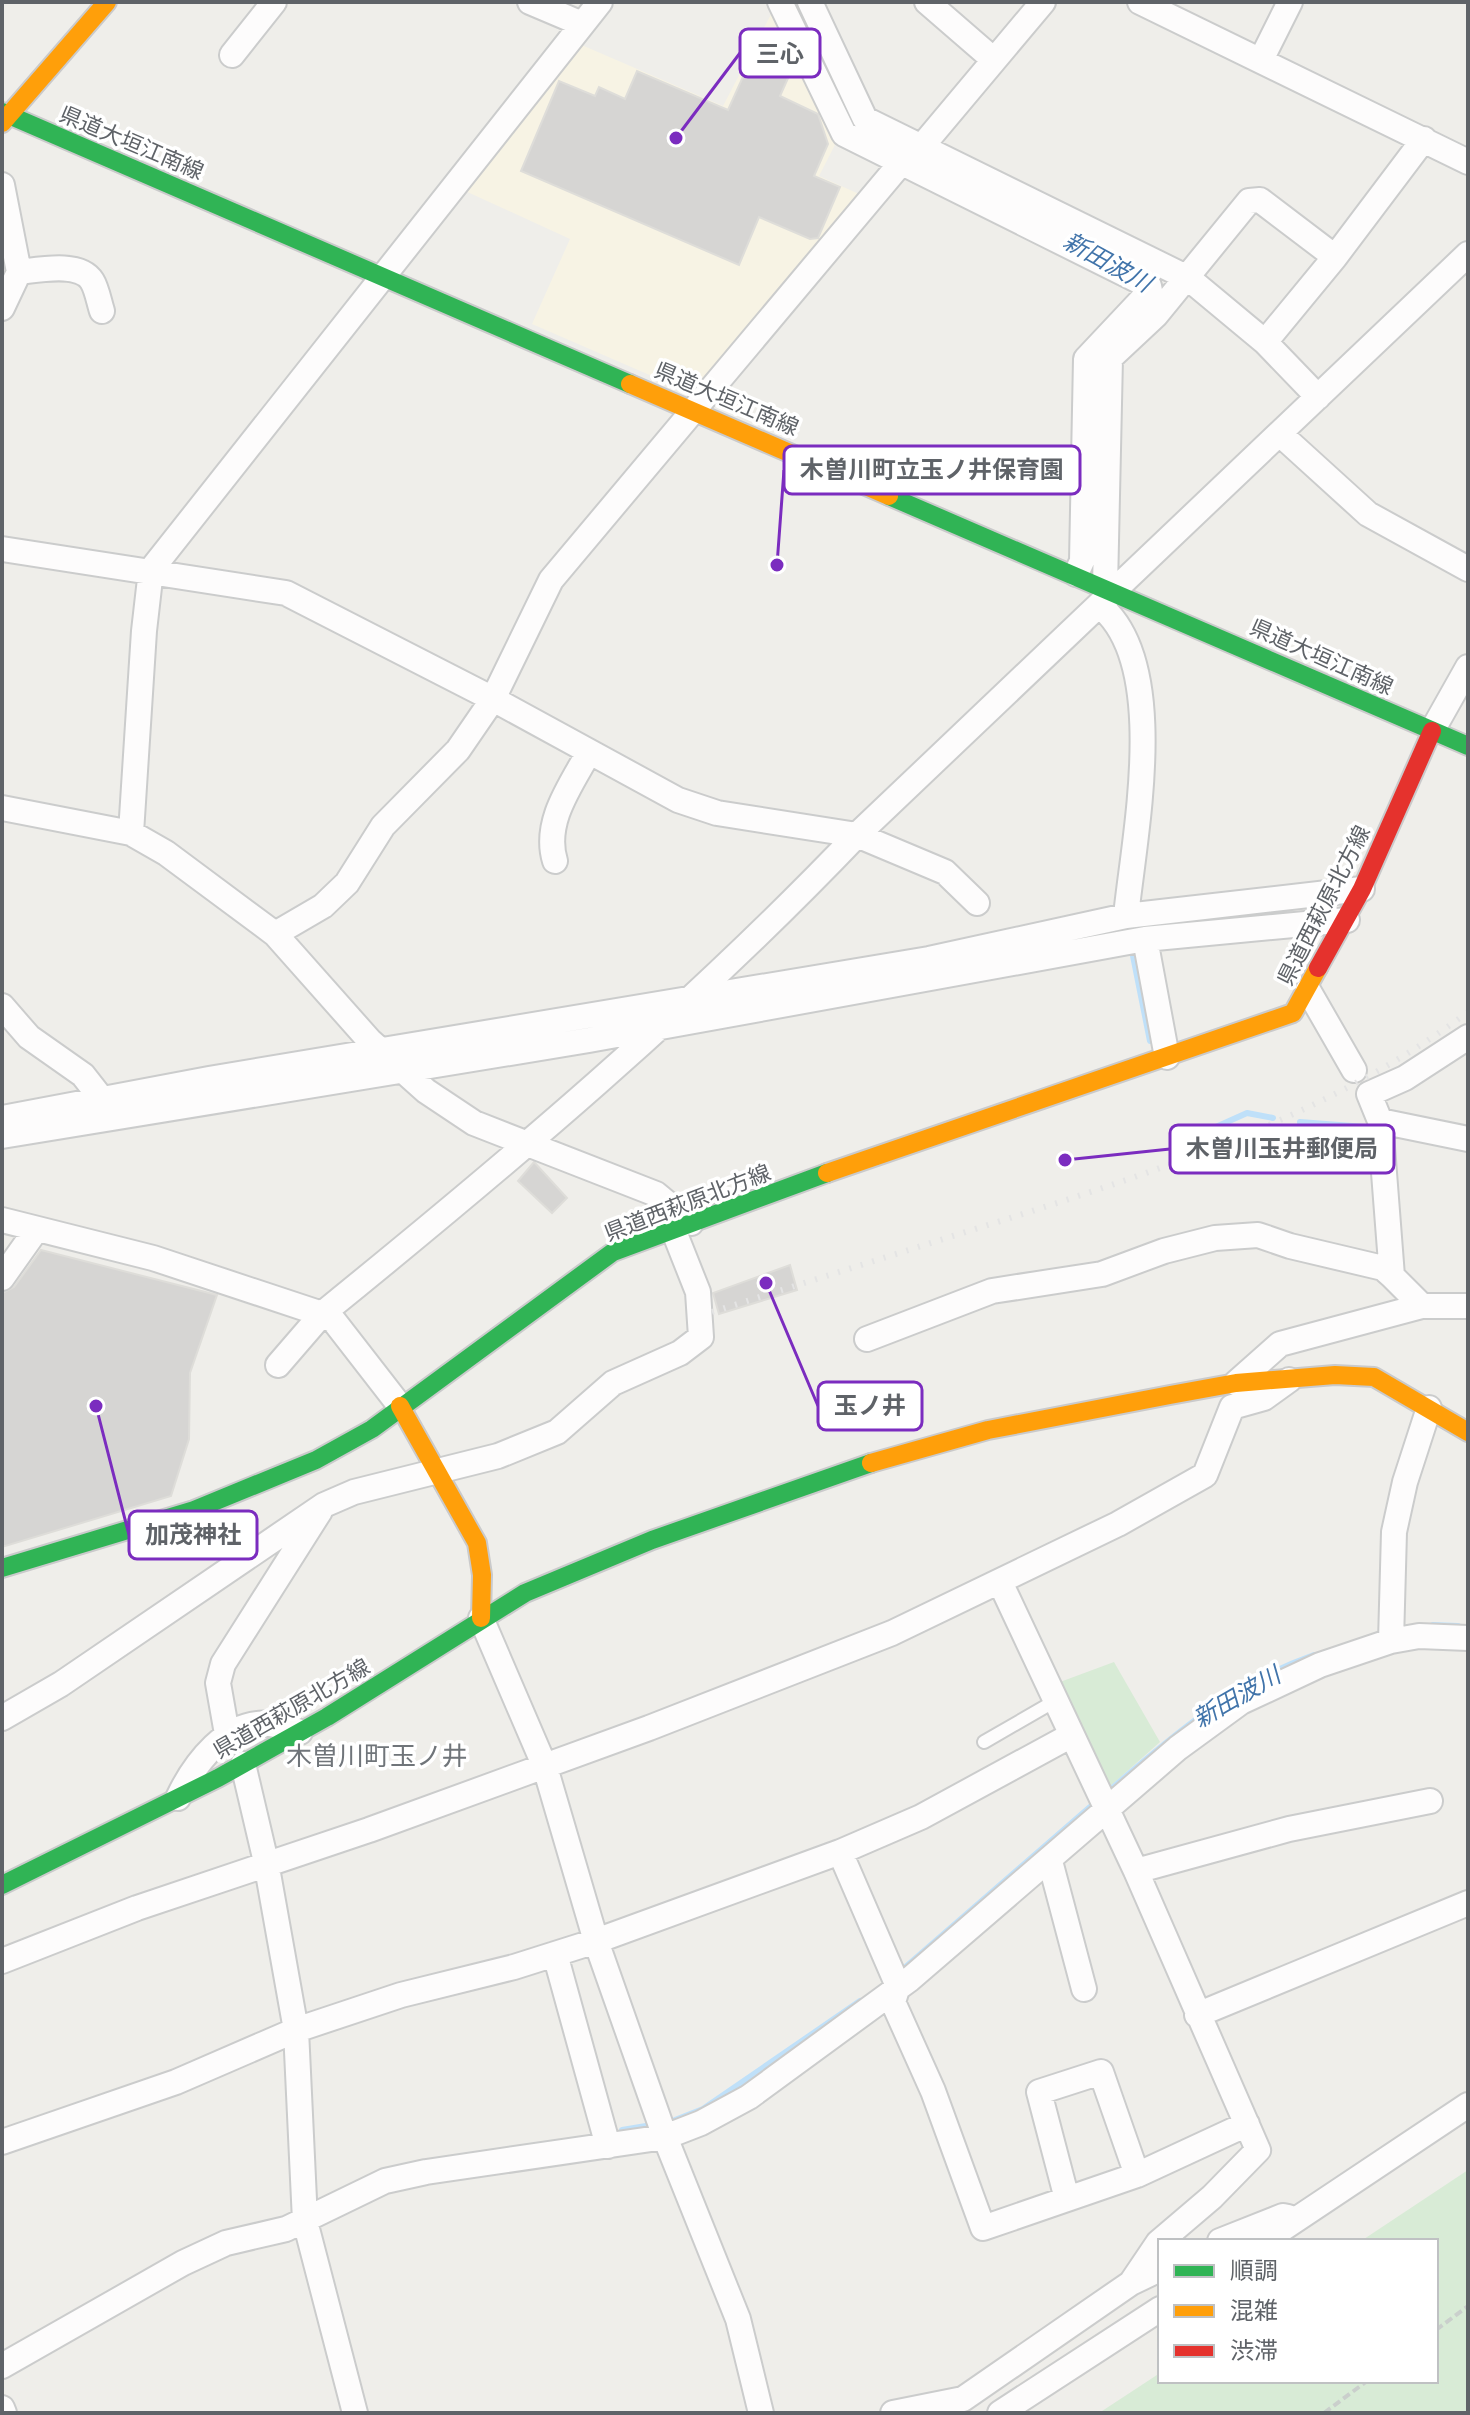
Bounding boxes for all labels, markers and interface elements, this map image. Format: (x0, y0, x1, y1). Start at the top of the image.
callout: 三心 (740, 29, 820, 77)
text: 三心 (756, 38, 804, 67)
street label: 県道大垣江南線 (56, 99, 208, 185)
water label: 新田波川 (1059, 225, 1160, 298)
street label: 県道大垣江南線 (651, 355, 803, 441)
callout: 木曽川町立玉ノ井保育園 (784, 446, 1080, 494)
text: 木曽川町立玉ノ井保育園 (800, 454, 1064, 483)
street label: 県道大垣江南線 (1246, 612, 1398, 700)
street label: 県道西萩原北方線 (1271, 820, 1375, 990)
callout: 木曽川玉井郵便局 (1170, 1125, 1394, 1173)
text: 木曽川玉井郵便局 (1186, 1133, 1378, 1162)
street label: 県道西萩原北方線 (600, 1158, 774, 1246)
callout: 玉ノ井 (818, 1382, 922, 1430)
text: 玉ノ井 (834, 1390, 906, 1419)
callout: 加茂神社 (129, 1511, 257, 1559)
text: 加茂神社 (145, 1519, 241, 1548)
street label: 県道西萩原北方線 (208, 1652, 374, 1764)
water label: 新田波川 (1187, 1658, 1287, 1733)
district label: 木曽川町玉ノ井 (286, 1740, 468, 1771)
legend (1158, 2239, 1438, 2383)
text: 順調 (1230, 2255, 1278, 2284)
text: 混雑 (1230, 2295, 1278, 2324)
text: 渋滞 (1230, 2335, 1278, 2364)

